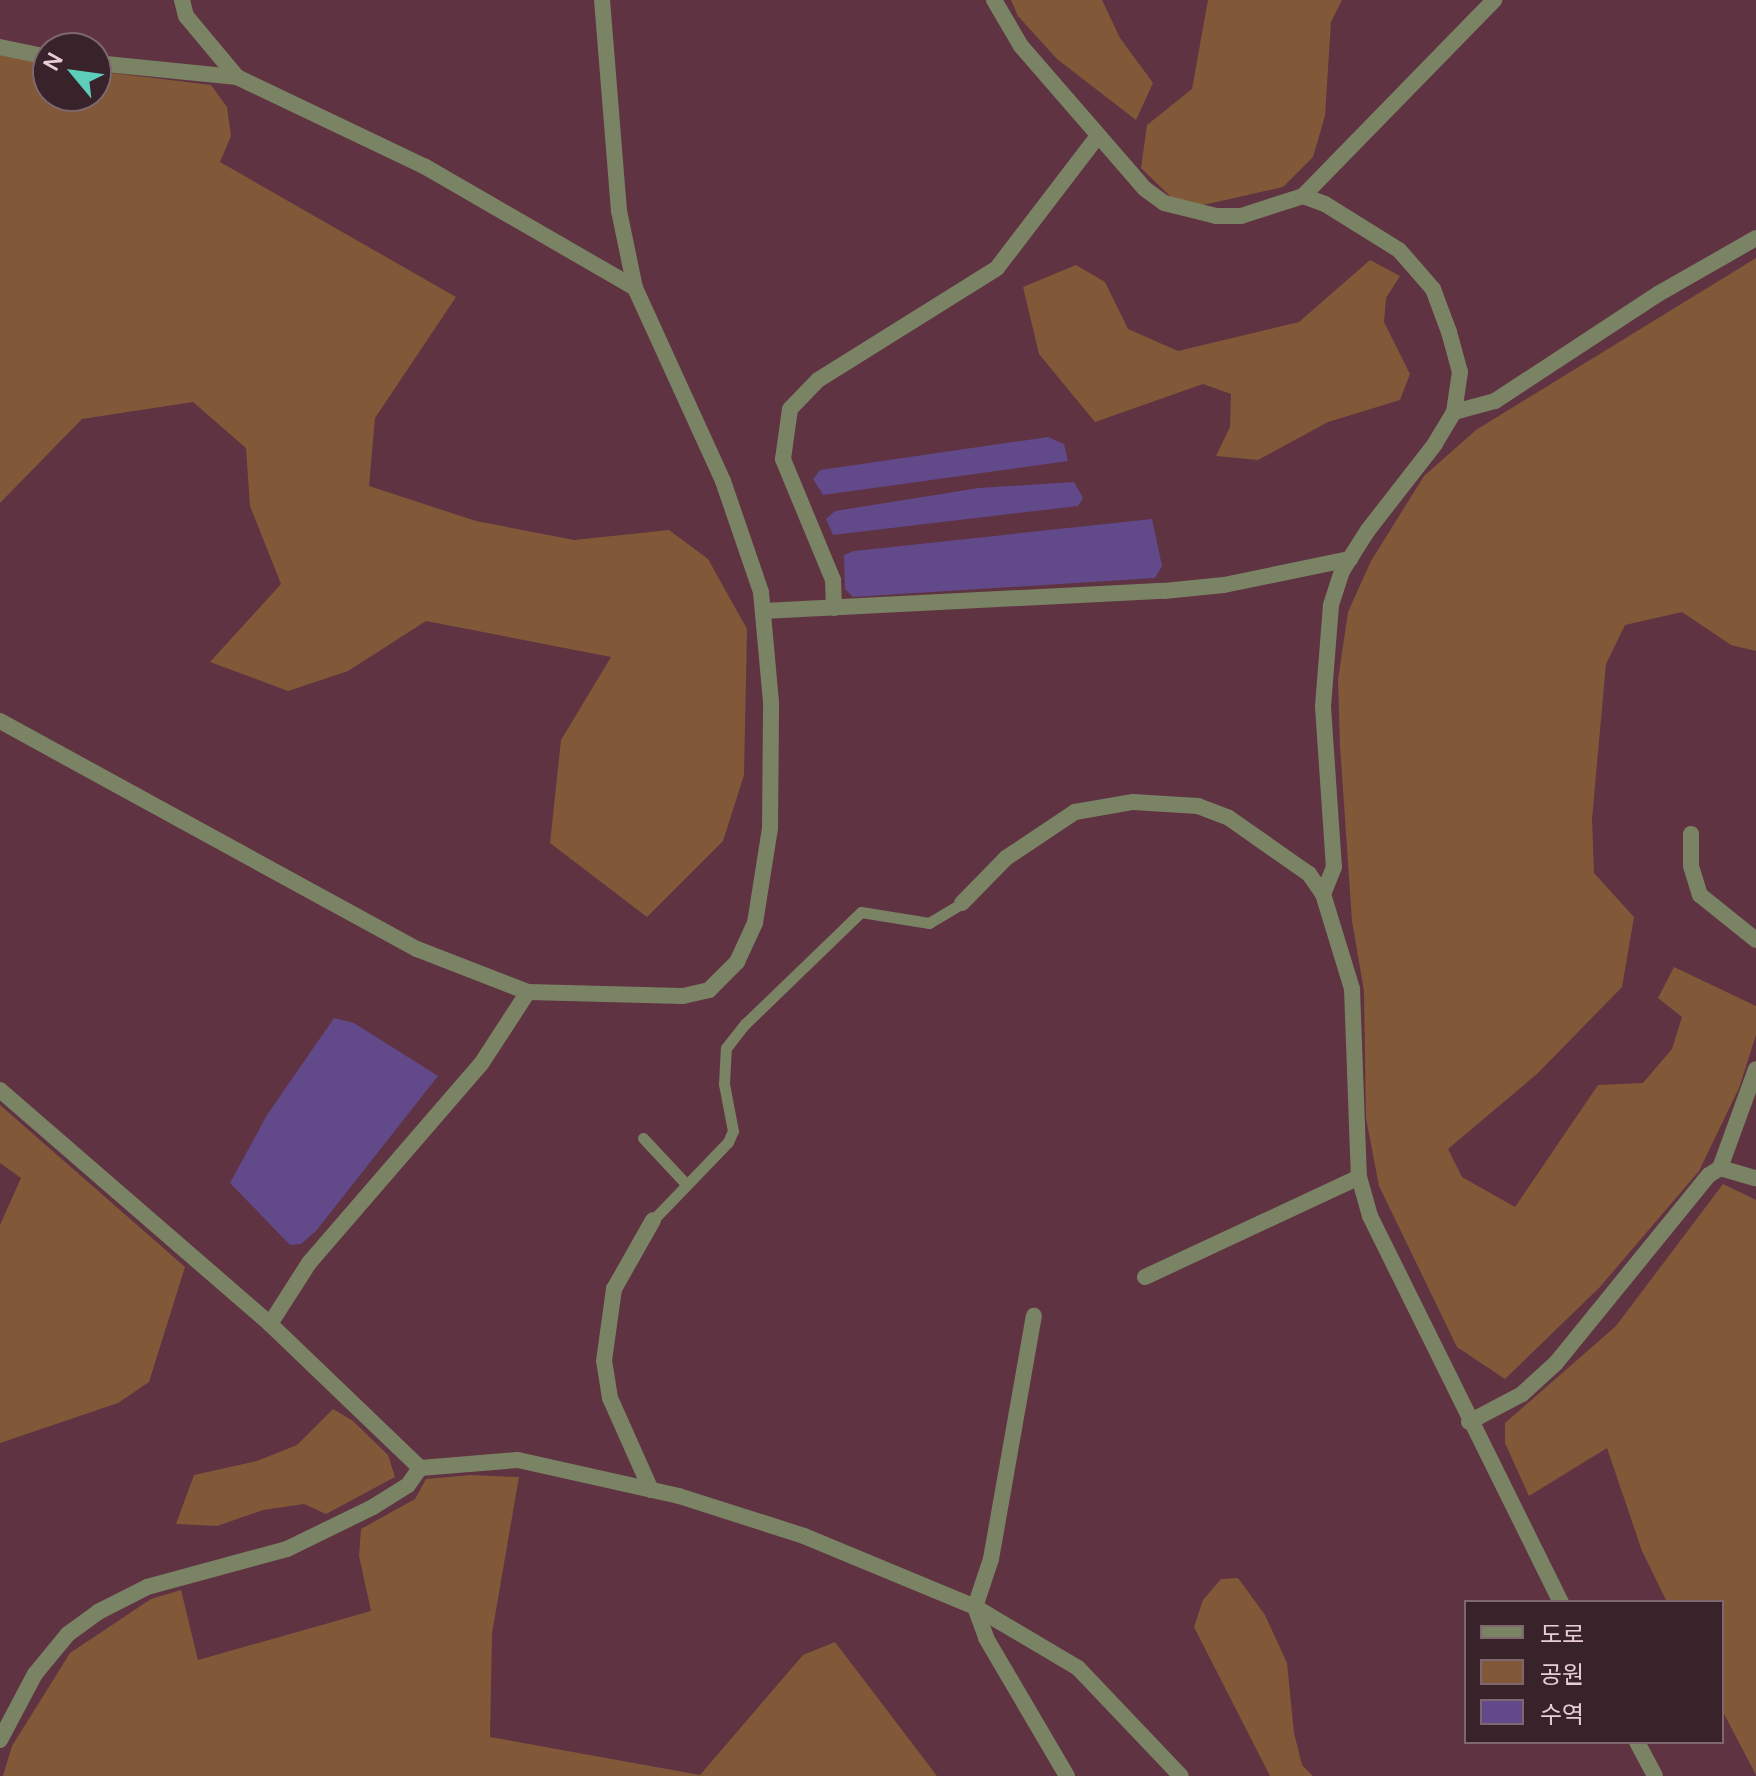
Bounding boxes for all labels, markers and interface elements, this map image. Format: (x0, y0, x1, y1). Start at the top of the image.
north arrow (32, 32, 112, 112)
text: N (36, 47, 70, 76)
legend (1464, 1600, 1724, 1744)
text: 도로 (1540, 1617, 1584, 1650)
text: 공원 (1540, 1657, 1584, 1690)
text: 수역 (1540, 1697, 1584, 1730)

